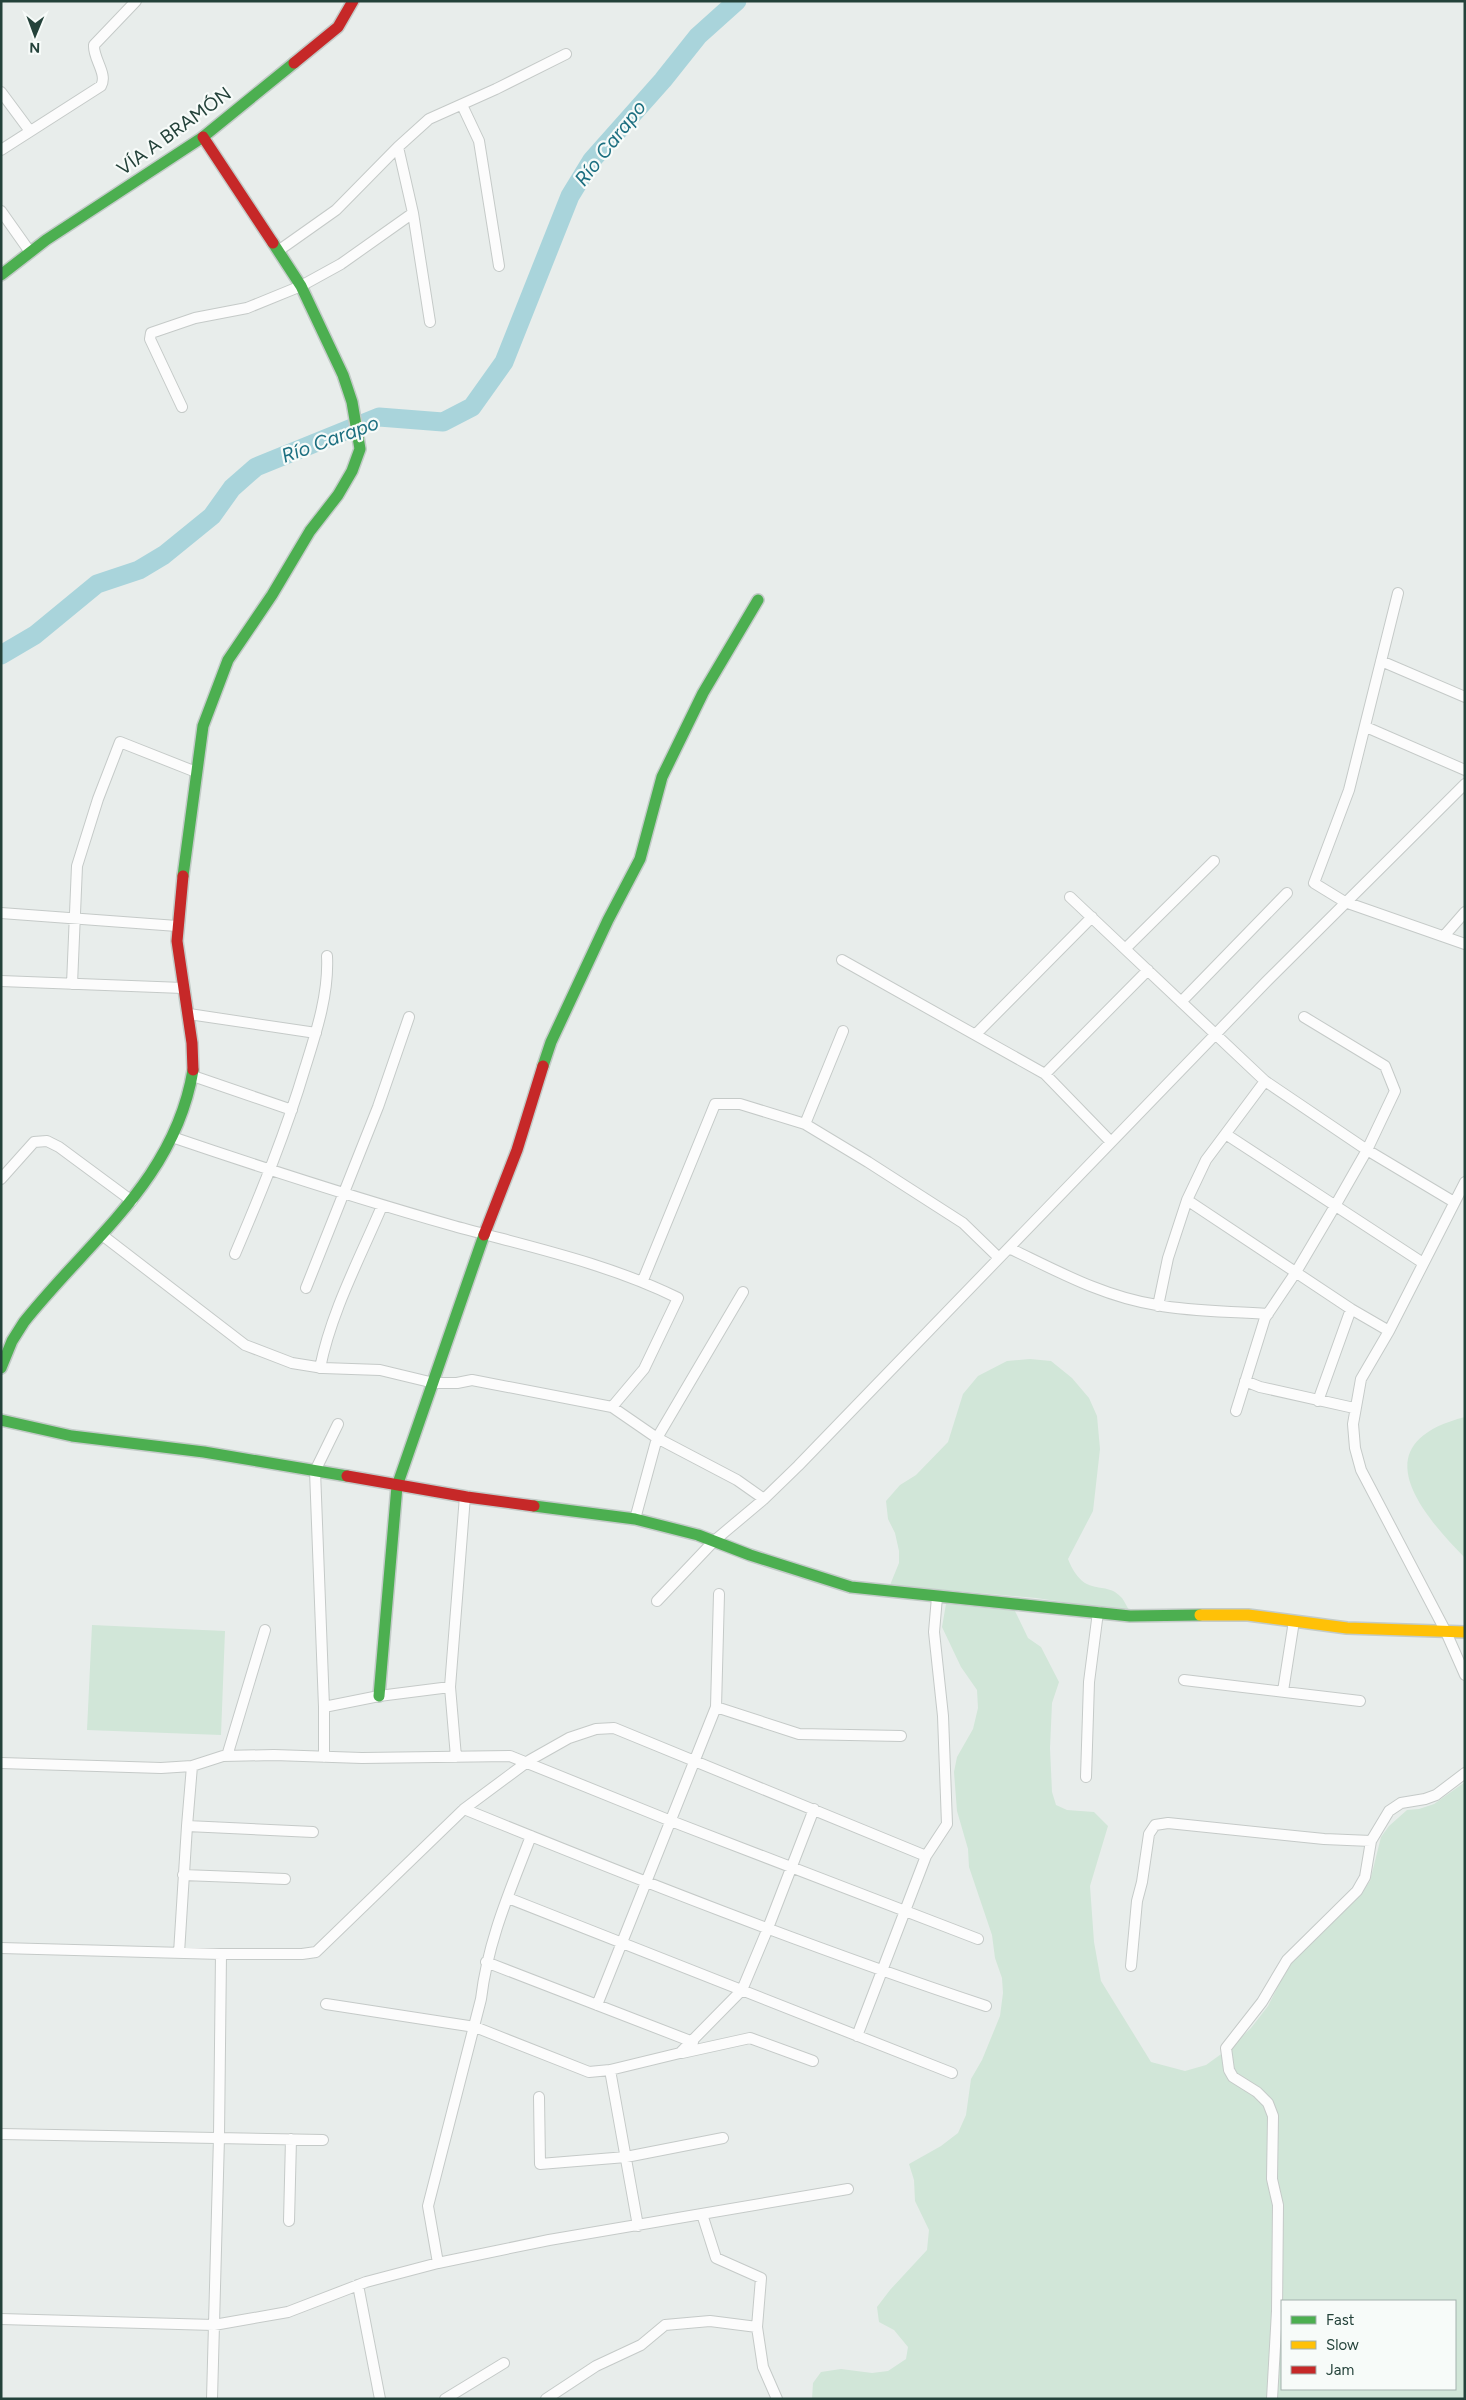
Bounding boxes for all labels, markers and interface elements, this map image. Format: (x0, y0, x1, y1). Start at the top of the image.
north arrow (10, 10, 60, 60)
text: N (29, 39, 40, 56)
street label: VÍA A BRAMÓN (112, 82, 236, 180)
water label: Río Carapo (569, 95, 651, 191)
water label: Río Carapo (278, 410, 382, 468)
legend (1281, 2300, 1456, 2390)
text: Fast (1326, 2311, 1355, 2329)
text: Slow (1326, 2336, 1359, 2354)
text: Jam (1326, 2361, 1354, 2379)

